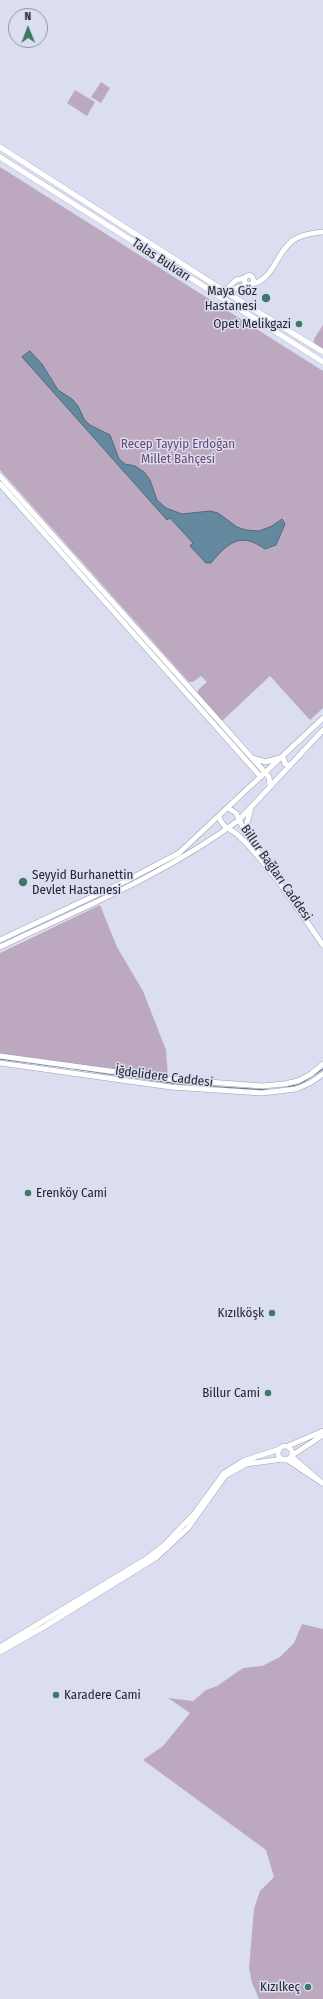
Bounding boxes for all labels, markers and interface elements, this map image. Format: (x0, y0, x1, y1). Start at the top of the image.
north arrow (8, 8, 48, 48)
text: N (24, 10, 31, 23)
street label: Talas Bulvarı (129, 235, 193, 285)
place label: Maya Göz Hastanesi (205, 283, 257, 314)
marker: Maya Göz Hastanesi (260, 292, 272, 304)
place label: Opet Melikgazi (213, 316, 291, 332)
marker: Opet Melikgazi (294, 319, 304, 329)
park label: Recep Tayyip Erdoğan Millet Bahçesi (121, 436, 235, 467)
street label: Billur Bağları Caddesi (237, 822, 315, 924)
place label: Seyyid Burhanettin Devlet Hastanesi (32, 867, 133, 898)
marker: Seyyid Burhanettin Devlet Hastanesi (17, 876, 29, 888)
street label: İğdelidere Caddesi (114, 1063, 214, 1091)
place label: Erenköy Cami (36, 1185, 107, 1201)
marker: Erenköy Cami (23, 1188, 33, 1198)
place label: Kızılköşk (218, 1305, 264, 1321)
marker: Kızılköşk (267, 1308, 277, 1318)
place label: Billur Cami (202, 1385, 260, 1401)
marker: Billur Cami (263, 1388, 273, 1398)
place label: Karadere Cami (64, 1687, 141, 1703)
marker: Karadere Cami (51, 1690, 61, 1700)
place label: Kızılkeç (260, 1979, 300, 1995)
marker: Kızılkeç (303, 1982, 313, 1992)

